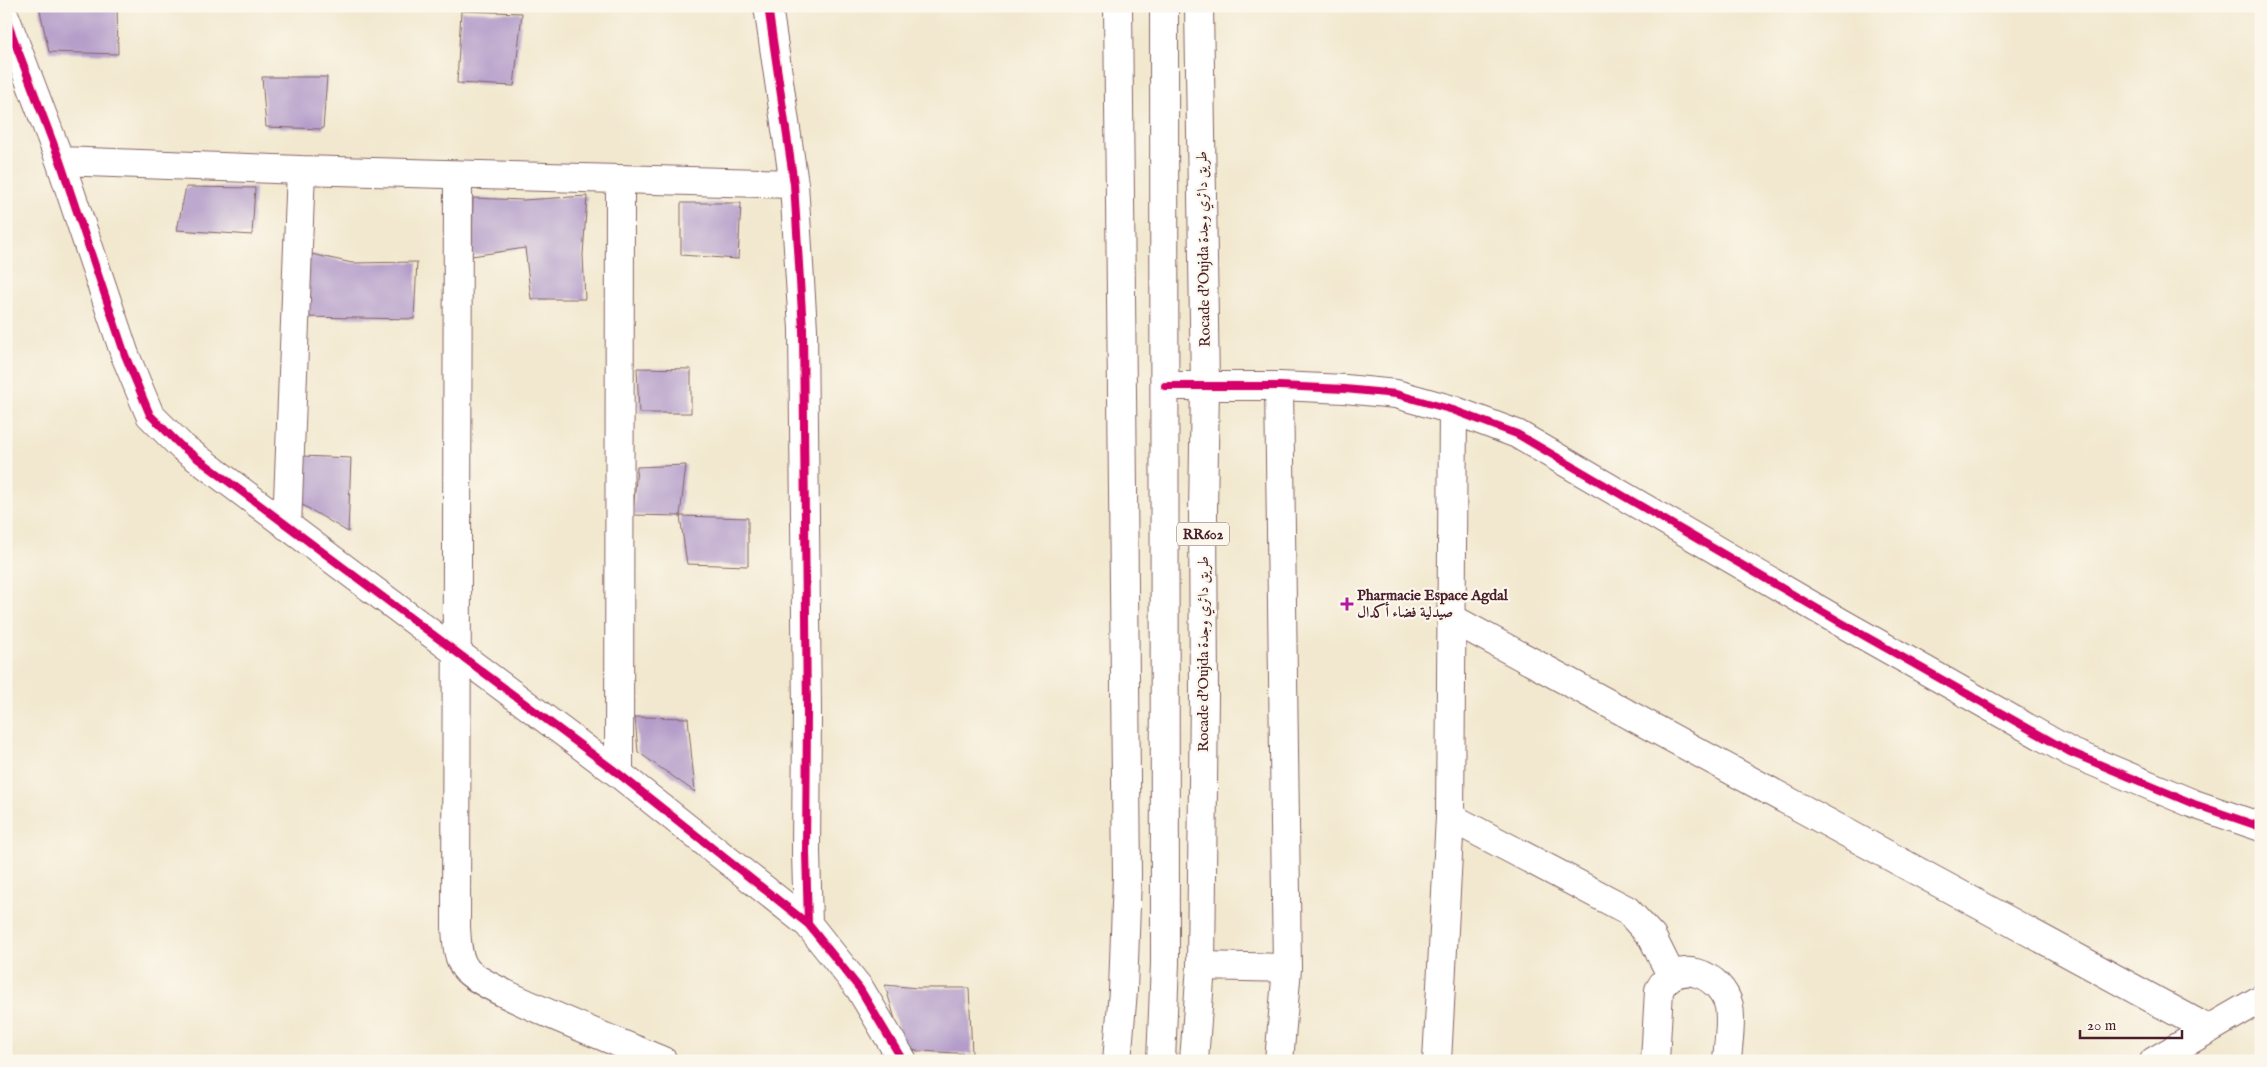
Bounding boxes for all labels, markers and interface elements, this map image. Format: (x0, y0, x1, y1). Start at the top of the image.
street label: Rocade d'Oujda طريق دائري وجدة (1192, 151, 1217, 347)
road number: RR602 (1177, 522, 1229, 546)
street label: Rocade d'Oujda طريق دائري وجدة (1194, 556, 1215, 752)
place label: Pharmacie Espace Agdal صيدلية فضاء أكدال (1357, 586, 1509, 622)
marker: Pharmacie Espace Agdal صيدلية فضاء أكدال (1341, 598, 1353, 610)
scale bar (2080, 1007, 2182, 1039)
text: 20 m (2087, 1016, 2117, 1035)

